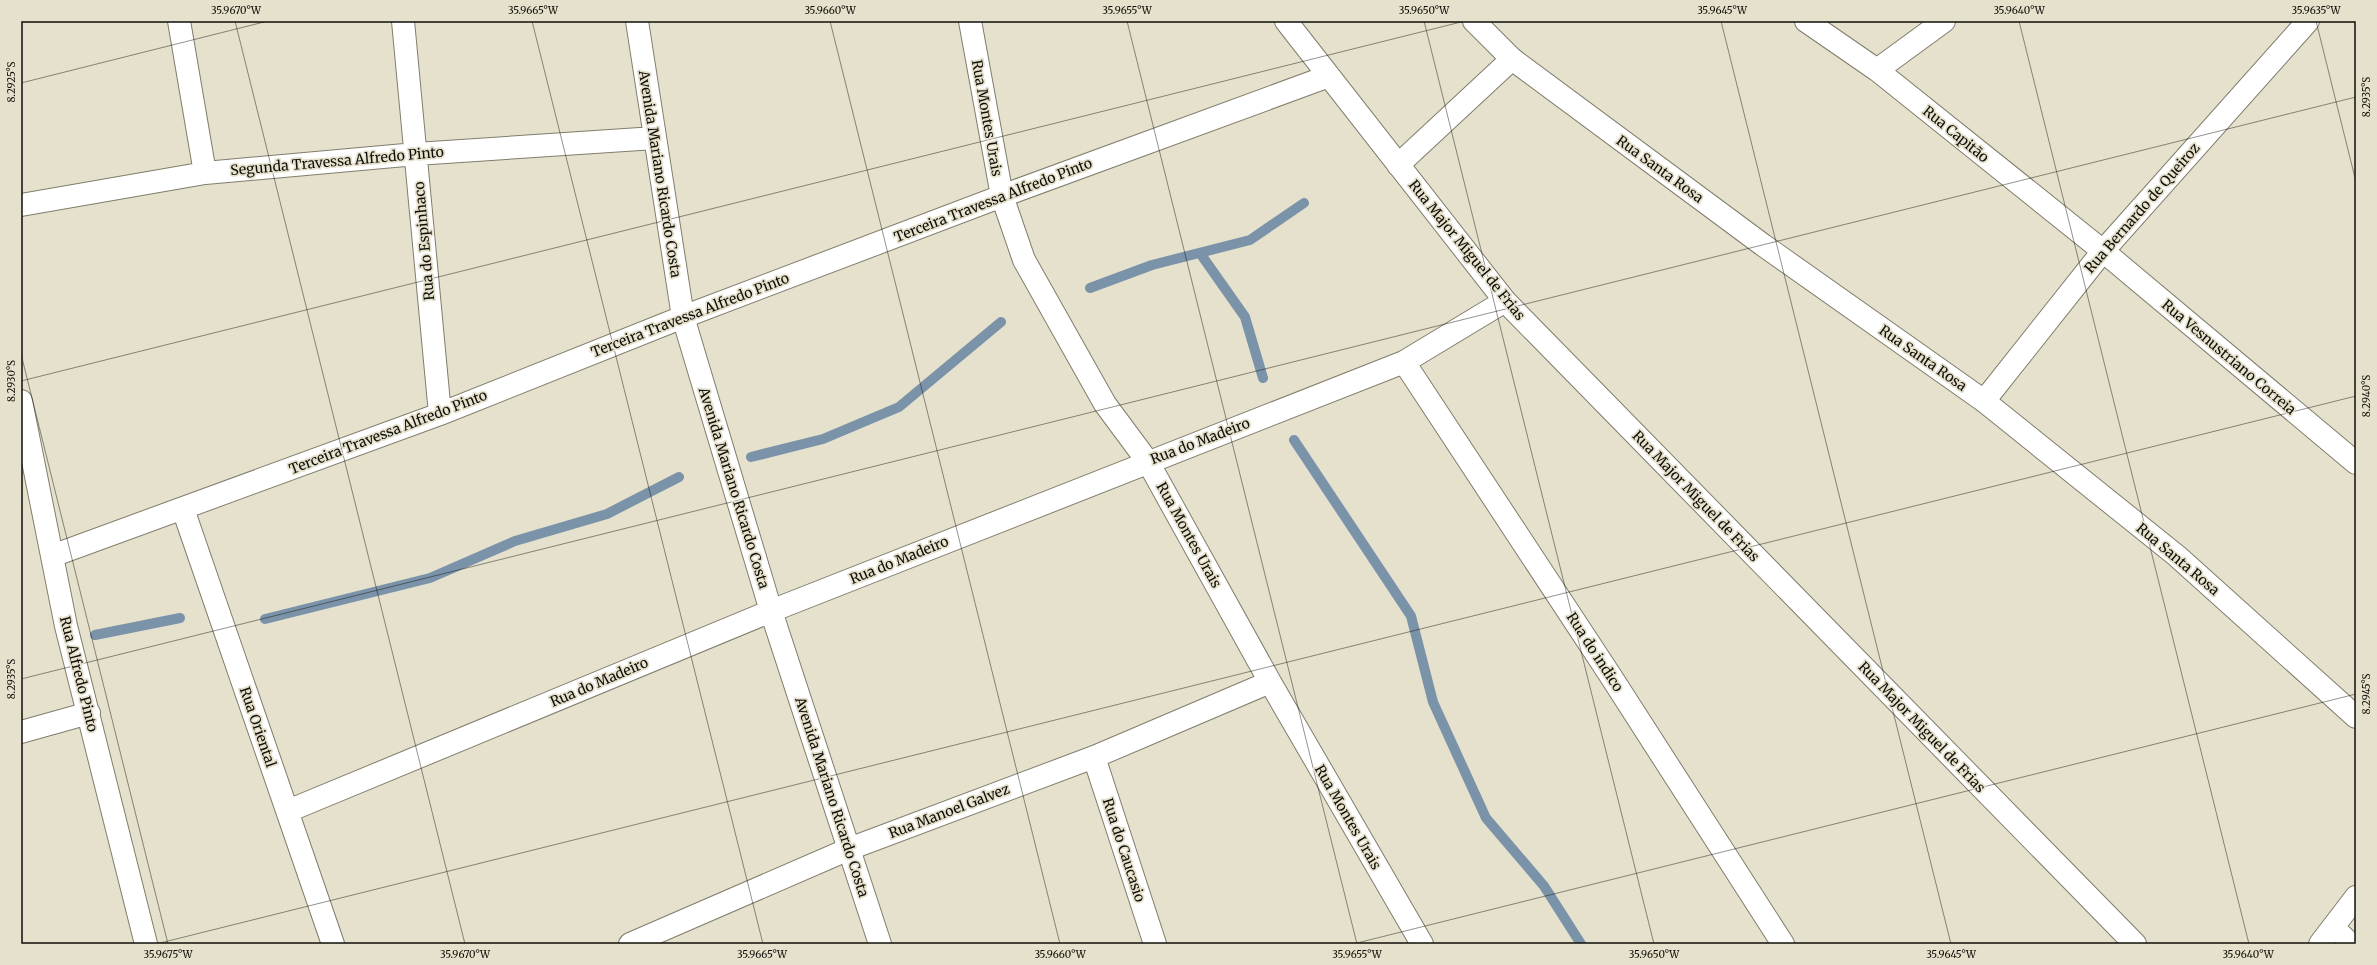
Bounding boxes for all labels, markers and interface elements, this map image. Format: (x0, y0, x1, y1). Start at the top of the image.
text: 35.9670°W (211, 4, 262, 17)
text: 35.9665°W (508, 4, 559, 17)
text: 35.9660°W (804, 4, 857, 17)
text: 35.9655°W (1102, 4, 1153, 17)
text: 35.9650°W (1399, 4, 1450, 17)
text: 35.9645°W (1697, 4, 1748, 17)
text: 35.9640°W (1993, 4, 2046, 17)
text: 35.9635°W (2292, 4, 2342, 17)
street label: Rua Montes Urais (968, 58, 1006, 178)
text: 8.2925°S (5, 61, 18, 103)
street label: Avenida Mariano Ricardo Costa (635, 68, 685, 279)
text: 8.2935°S (2360, 77, 2373, 117)
street label: Rua Capitão (1919, 102, 1993, 166)
street label: Rua Santa Rosa (1613, 131, 1707, 207)
street label: Rua Bernardo de Queiroz (2080, 139, 2204, 277)
street label: Segunda Travessa Alfredo Pinto (230, 143, 444, 179)
street label: Terceira Travessa Alfredo Pinto (891, 154, 1095, 246)
street label: Rua Major Miguel de Frias (1405, 176, 1529, 324)
street label: Rua do Espinhaco (410, 181, 438, 301)
street label: Terceira Travessa Alfredo Pinto (588, 269, 792, 361)
street label: Rua Vesnustriano Correia (2158, 296, 2300, 419)
street label: Rua Santa Rosa (1876, 321, 1971, 395)
text: 8.2930°S (5, 360, 18, 402)
text: 8.2940°S (2360, 375, 2373, 417)
street label: Avenida Mariano Ricardo Costa (694, 384, 773, 591)
street label: Terceira Travessa Alfredo Pinto (286, 386, 490, 478)
street label: Rua do Madeiro (1148, 414, 1252, 468)
street label: Rua Major Miguel de Frias (1629, 427, 1763, 565)
street label: Rua Montes Urais (1153, 479, 1226, 591)
street label: Rua Santa Rosa (2133, 519, 2224, 599)
street label: Rua do Madeiro (847, 532, 951, 588)
street label: Rua do indico (1563, 609, 1627, 695)
street label: Rua Alfredo Pinto (56, 614, 102, 734)
street label: Rua do Madeiro (547, 653, 651, 711)
street label: Rua Major Miguel de Frias (1855, 658, 1989, 796)
text: 8.2935°S (5, 659, 18, 699)
text: 8.2945°S (2360, 674, 2373, 714)
street label: Rua Oriental (236, 684, 280, 770)
street label: Avenida Mariano Ricardo Costa (791, 694, 873, 900)
street label: Rua Montes Urais (1311, 761, 1385, 873)
street label: Rua Manoel Galvez (886, 780, 1012, 842)
street label: Rua do Caucasio (1099, 796, 1149, 904)
text: 35.9675°W (143, 948, 194, 961)
text: 35.9670°W (440, 948, 491, 961)
text: 35.9665°W (737, 948, 788, 961)
text: 35.9660°W (1034, 948, 1087, 961)
text: 35.9655°W (1332, 948, 1383, 961)
text: 35.9650°W (1629, 948, 1680, 961)
text: 35.9645°W (1926, 948, 1977, 961)
text: 35.9640°W (2222, 948, 2275, 961)

